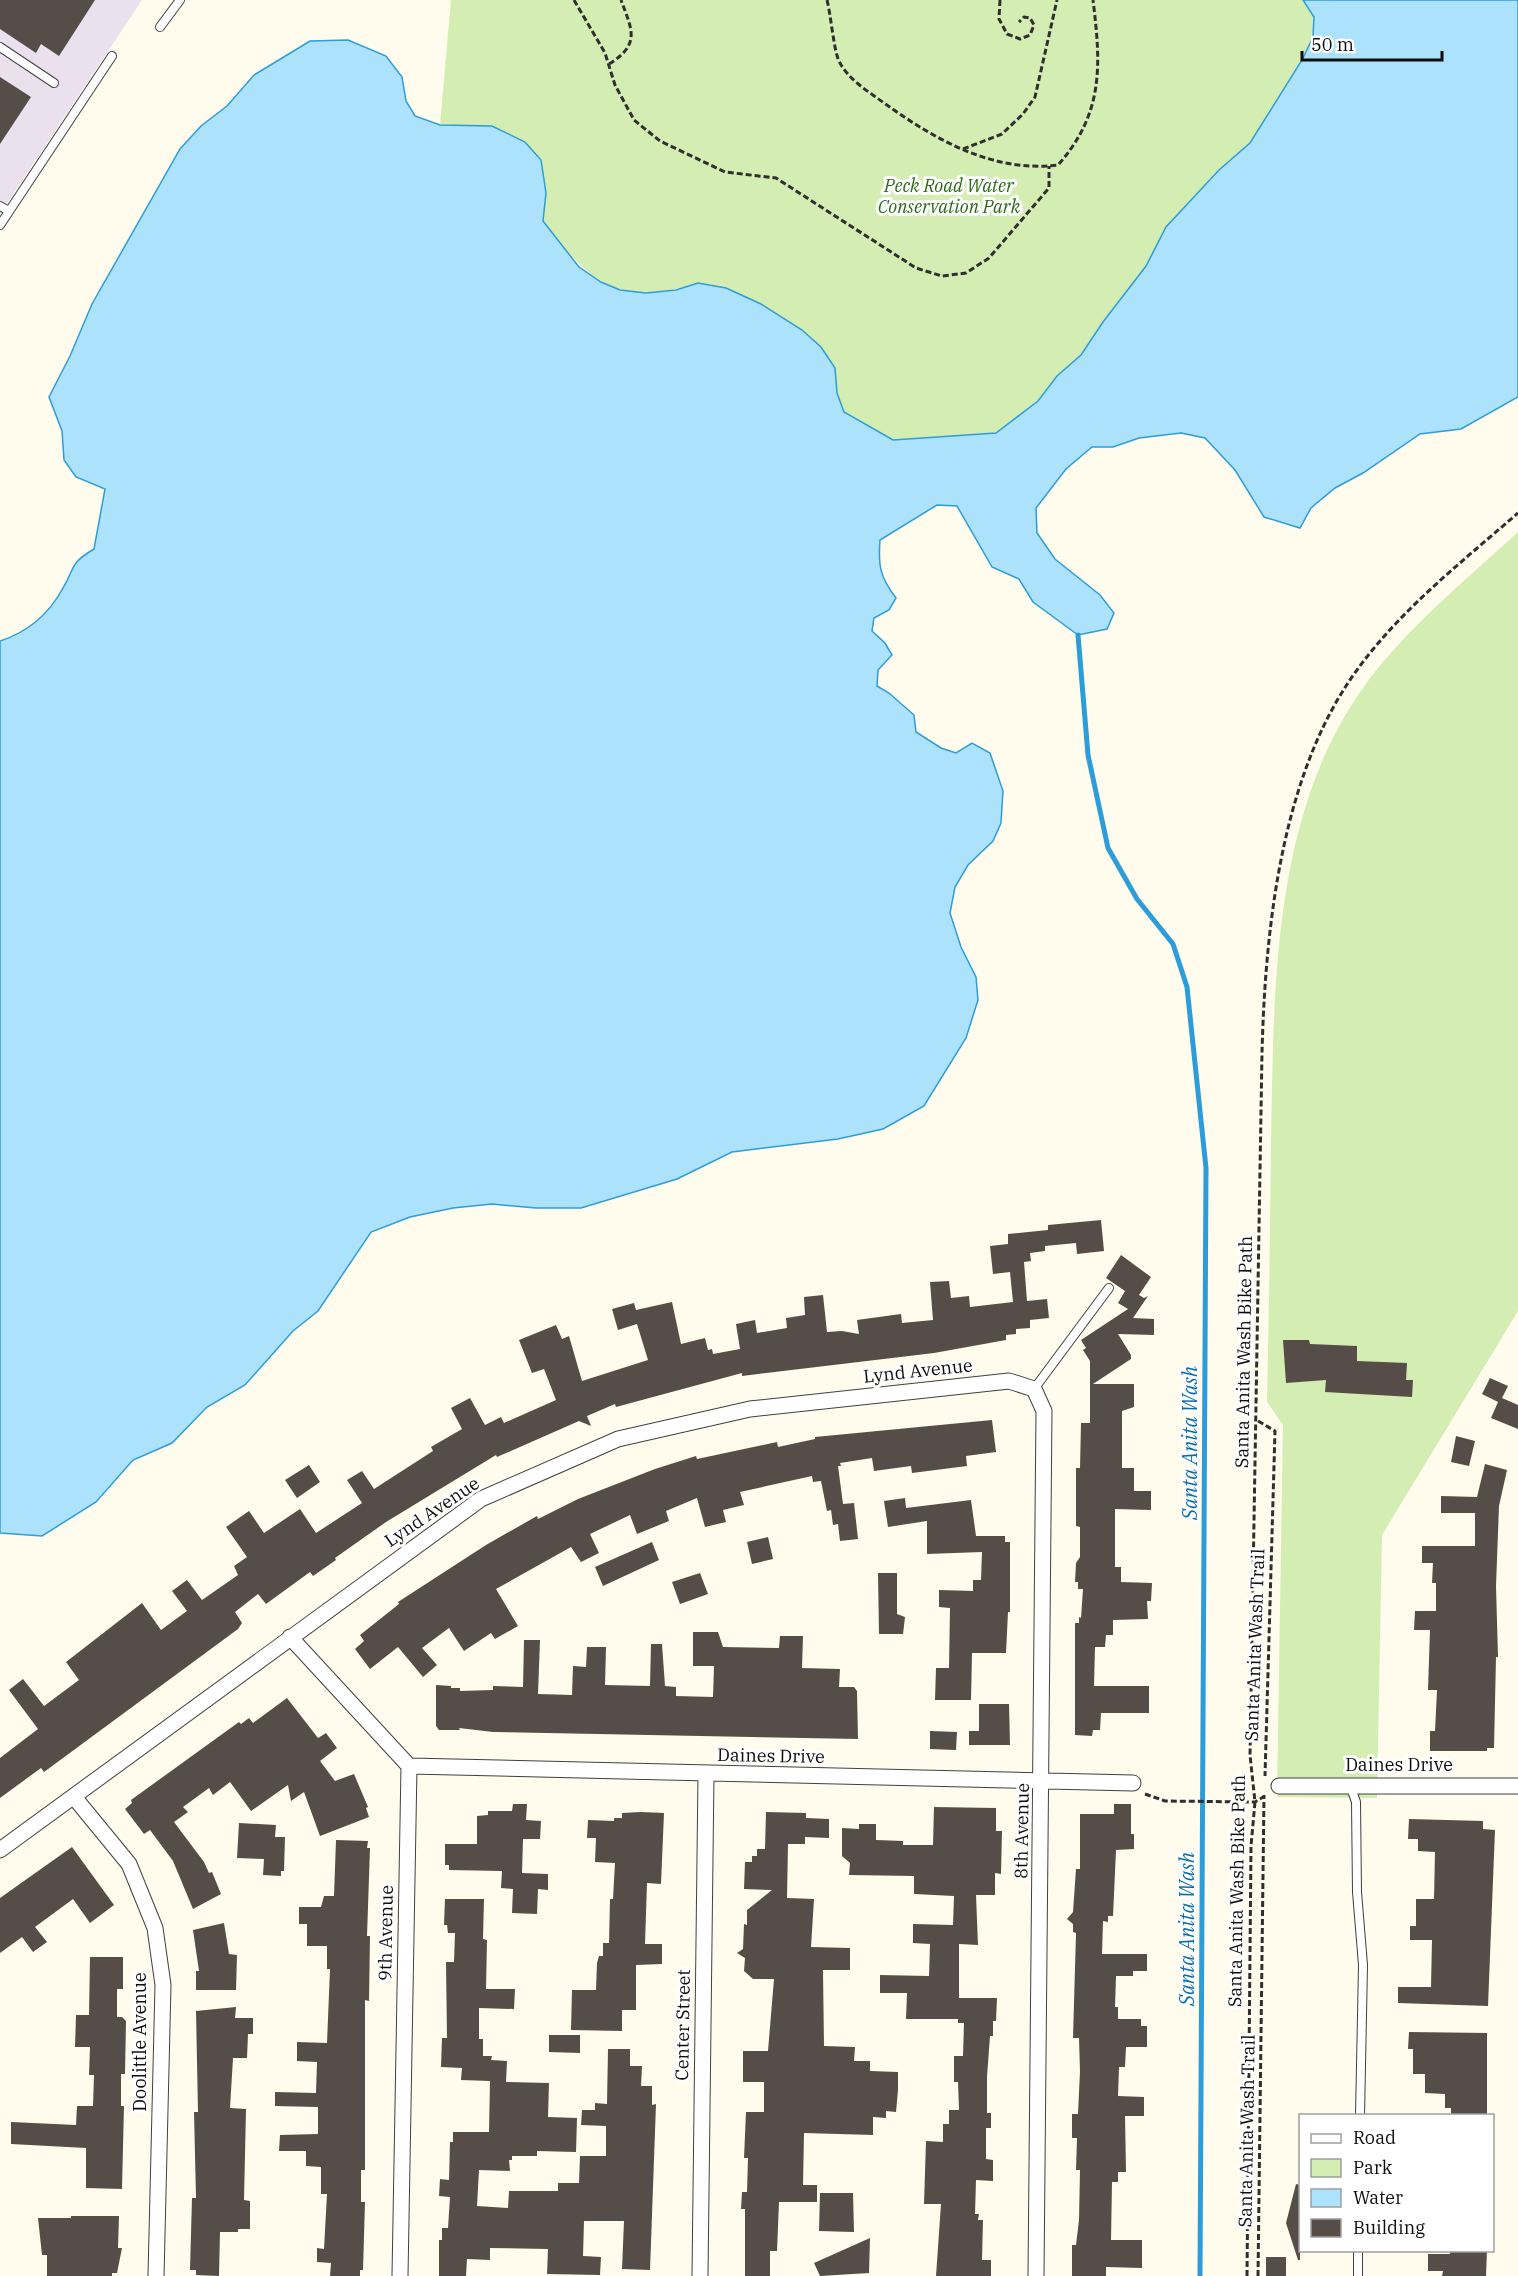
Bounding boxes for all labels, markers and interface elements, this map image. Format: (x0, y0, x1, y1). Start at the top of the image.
scale bar (1302, 24, 1442, 62)
text: 50 m (1311, 33, 1354, 56)
park label: Peck Road Water Conservation Park (878, 174, 1021, 218)
street label: Santa Anita Wash Bike Path (1230, 1236, 1257, 1468)
street label: Lynd Avenue (862, 1353, 974, 1388)
water label: Santa Anita Wash (1176, 1366, 1203, 1521)
street label: Lynd Avenue (380, 1471, 484, 1552)
street label: Santa Anita Wash Trail (1240, 1548, 1269, 1742)
street label: Daines Drive (717, 1743, 825, 1768)
street label: Daines Drive (1345, 1753, 1453, 1776)
street label: Santa Anita Wash Bike Path (1223, 1775, 1250, 2007)
street label: 8th Avenue (1009, 1783, 1034, 1879)
water label: Santa Anita Wash (1173, 1852, 1200, 2007)
street label: 9th Avenue (373, 1885, 398, 1981)
street label: Center Street (670, 1969, 695, 2081)
street label: Doolittle Avenue (128, 1972, 151, 2112)
street label: Santa Anita Wash Trail (1233, 2034, 1260, 2228)
legend (1299, 2114, 1494, 2252)
text: Road (1353, 2126, 1396, 2149)
text: Park (1353, 2156, 1393, 2179)
text: Water (1353, 2186, 1403, 2209)
text: Building (1353, 2216, 1425, 2239)

